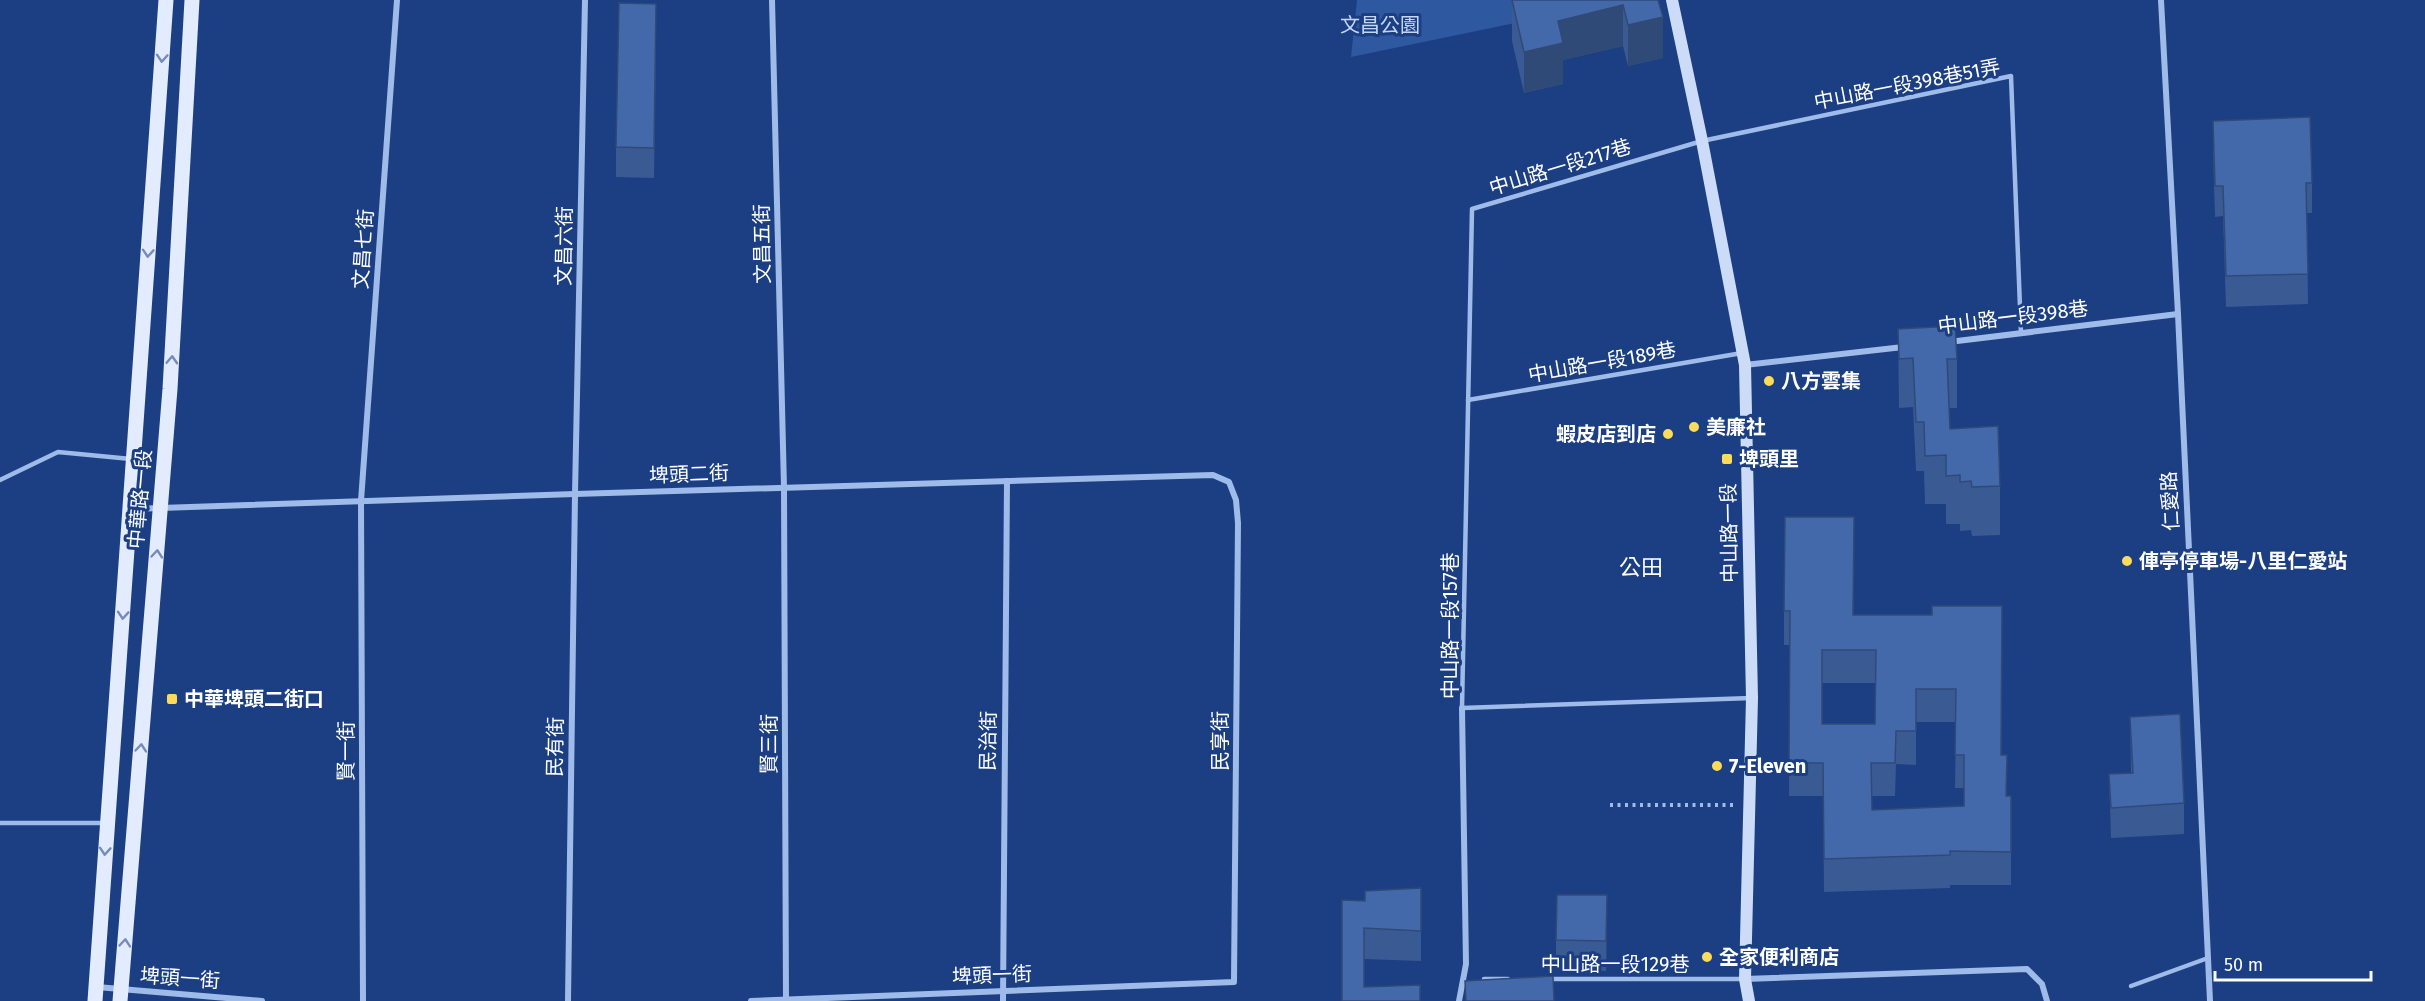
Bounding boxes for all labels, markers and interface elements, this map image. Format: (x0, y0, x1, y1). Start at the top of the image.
park label: 文昌公園 (1340, 13, 1420, 37)
one-way arrow (155, 54, 168, 63)
street label: 中山路一段398巷51弄 (1812, 54, 2002, 114)
street label: 中山路一段217巷 (1486, 134, 1634, 200)
street label: 文昌五街 (749, 204, 775, 284)
street label: 文昌六街 (551, 206, 577, 286)
street label: 文昌七街 (348, 208, 378, 290)
one-way arrow (142, 248, 155, 257)
street label: 中山路一段398巷 (1936, 296, 2090, 338)
street label: 中山路一段189巷 (1526, 337, 1678, 387)
one-way arrow (165, 355, 178, 364)
place label: 八方雲集 (1781, 369, 1861, 393)
marker: 八方雲集 (1762, 374, 1776, 388)
place label: 美廉社 (1706, 415, 1766, 439)
marker: 美廉社 (1687, 420, 1701, 434)
place label: 蝦皮店到店 (1556, 422, 1656, 446)
marker: 蝦皮店到店 (1661, 427, 1675, 441)
place label: 埤頭里 (1739, 447, 1799, 471)
street label: 中華路一段 (124, 448, 156, 550)
marker: 埤頭里 (1720, 452, 1734, 466)
street label: 埤頭二街 (649, 461, 729, 487)
street label: 仁愛路 (2156, 470, 2184, 532)
street label: 中山路一段 (1716, 483, 1742, 583)
one-way arrow (150, 549, 163, 559)
place label: 俥亭停車場-八里仁愛站 (2139, 549, 2347, 573)
street label: 中山路一段157巷 (1438, 552, 1462, 700)
district label: 公田 (1619, 554, 1663, 581)
marker: 俥亭停車場-八里仁愛站 (2120, 554, 2134, 568)
one-way arrow (117, 611, 130, 620)
place label: 中華埤頭二街口 (184, 687, 324, 711)
marker: 中華埤頭二街口 (165, 692, 179, 706)
street label: 民治街 (975, 711, 1001, 771)
street label: 民享街 (1208, 711, 1232, 771)
street label: 賢三街 (757, 714, 781, 774)
street label: 民有街 (542, 717, 568, 777)
street label: 賢一街 (334, 721, 358, 781)
one-way arrow (134, 744, 147, 753)
place label: 7-Eleven (1729, 754, 1806, 778)
marker: 7-Eleven (1710, 759, 1724, 773)
one-way arrow (98, 847, 111, 856)
one-way arrow (118, 938, 131, 947)
scale bar (2215, 944, 2371, 982)
place label: 全家便利商店 (1719, 945, 1839, 969)
marker: 全家便利商店 (1700, 950, 1714, 964)
street label: 中山路一段129巷 (1541, 952, 1689, 976)
text: 50 m (2224, 954, 2263, 976)
street label: 埤頭一街 (952, 962, 1032, 988)
street label: 埤頭一街 (139, 963, 221, 993)

